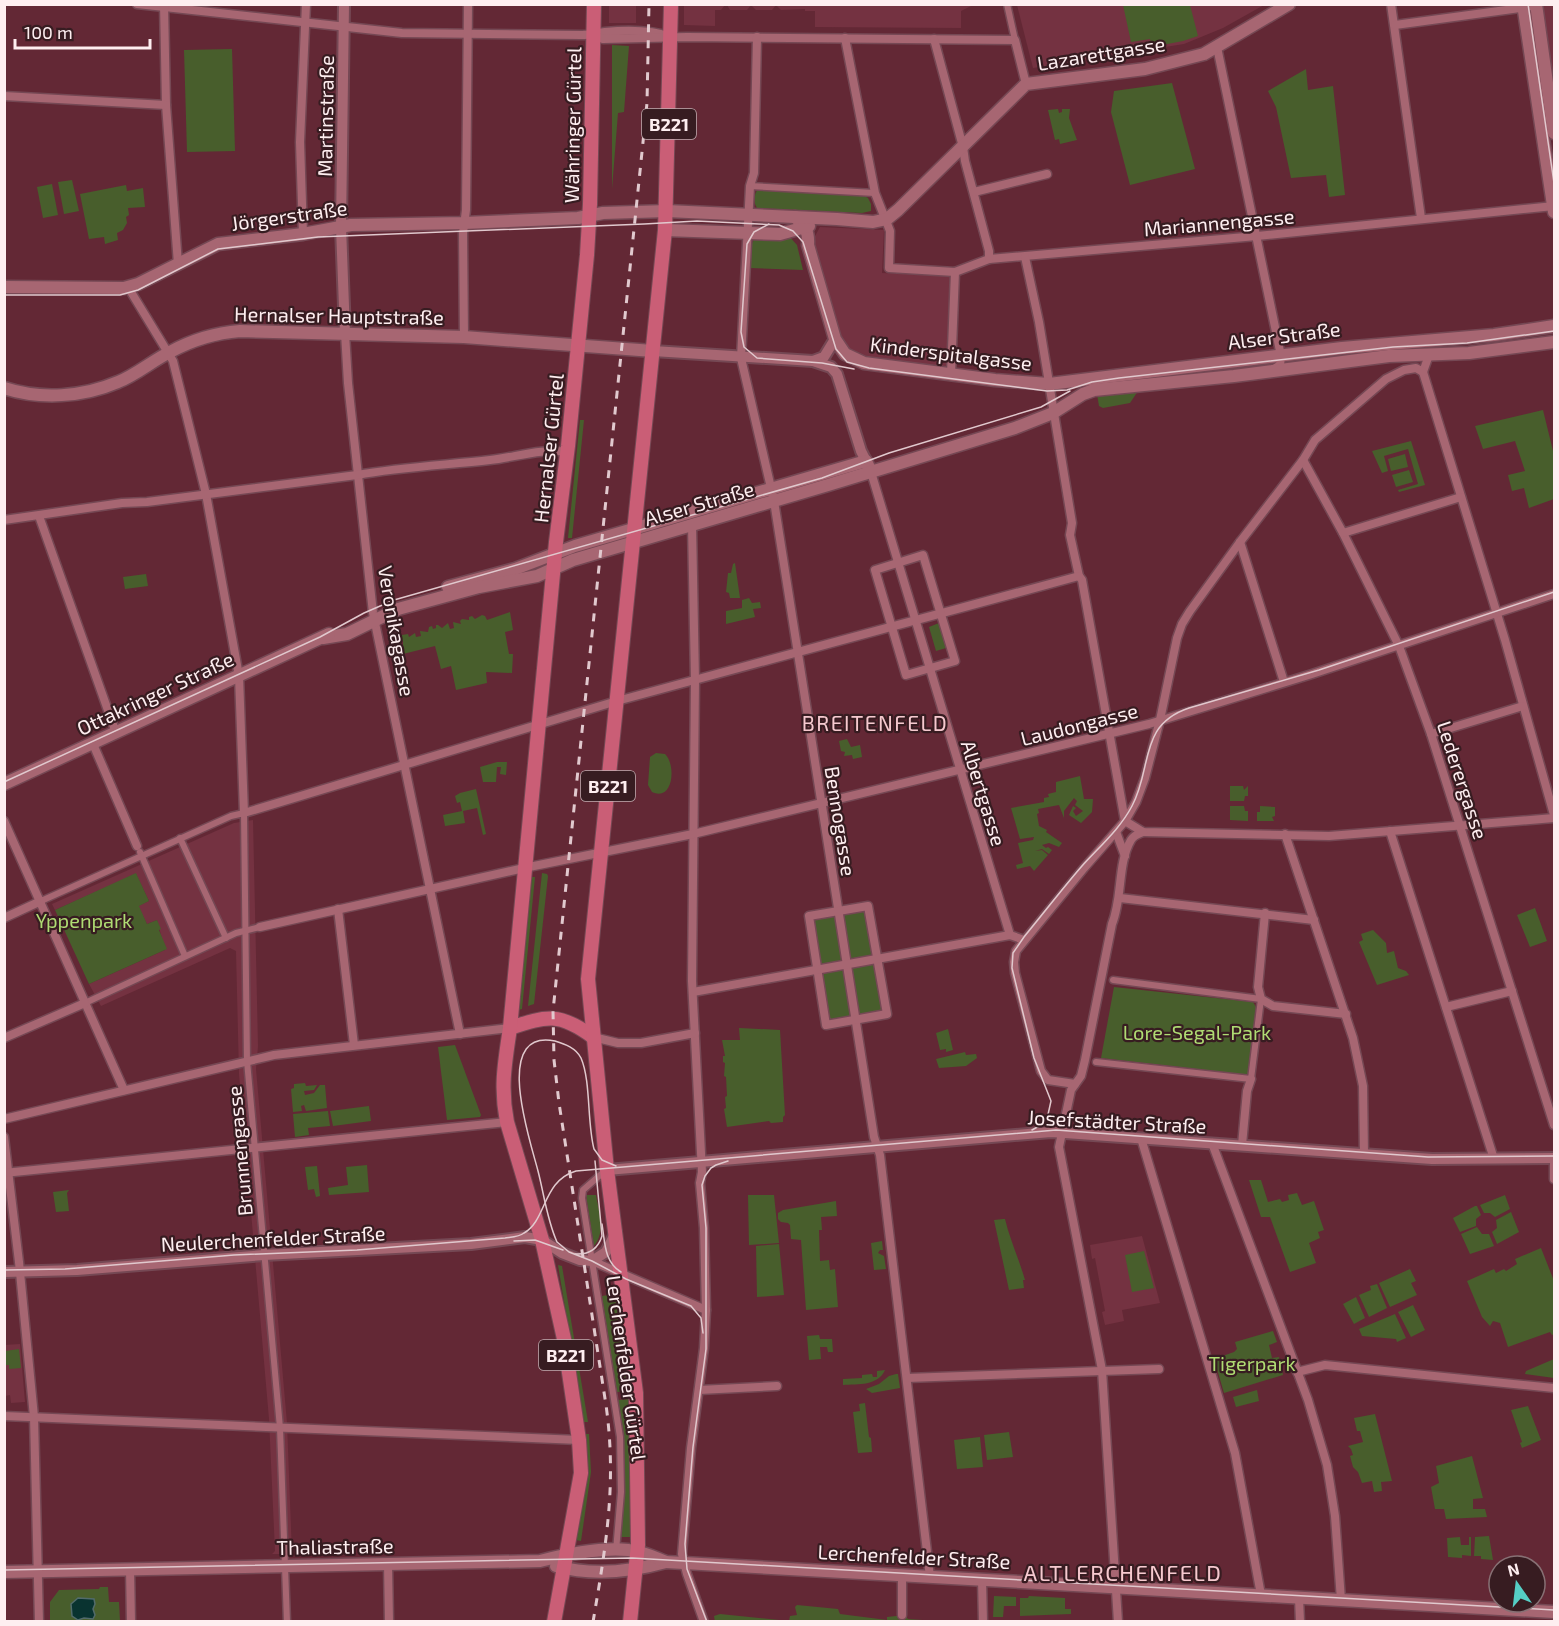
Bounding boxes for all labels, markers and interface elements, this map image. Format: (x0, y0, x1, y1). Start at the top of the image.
scale bar (15, 12, 150, 50)
text: 100 m (24, 21, 73, 43)
street label: Lazarettgasse (1035, 31, 1167, 75)
street label: Währinger Gürtel (559, 47, 585, 203)
street label: Martinstraße (312, 55, 338, 177)
road number: B221 (642, 109, 696, 139)
street label: Jörgerstraße (229, 195, 349, 235)
street label: Mariannengasse (1143, 203, 1295, 241)
street label: Hernalser Hauptstraße (234, 301, 444, 329)
street label: Alser Straße (1226, 316, 1342, 354)
street label: Kinderspitalgasse (869, 331, 1033, 375)
street label: Hernalser Gürtel (528, 372, 568, 524)
street label: Alser Straße (641, 476, 757, 530)
street label: Veronikagasse (374, 564, 420, 698)
street label: Ottakringer Straße (73, 646, 237, 740)
street label: Laudongasse (1018, 698, 1140, 750)
district label: BREITENFELD (802, 710, 948, 735)
street label: Lederergasse (1433, 718, 1493, 842)
street label: Albertgasse (957, 737, 1011, 849)
street label: Bennogasse (820, 764, 862, 878)
road number: B221 (581, 771, 635, 801)
park label: Yppenpark (36, 908, 132, 932)
park label: Lore-Segal-Park (1123, 1020, 1271, 1044)
street label: Brunnengasse (221, 1085, 257, 1217)
street label: Josefstädter Straße (1027, 1104, 1207, 1138)
street label: Neulerchenfelder Straße (160, 1220, 386, 1256)
street label: Lerchenfelder Gürtel (602, 1274, 652, 1462)
road number: B221 (539, 1340, 593, 1370)
park label: Tigerpark (1208, 1351, 1296, 1375)
street label: Thaliastraße (276, 1533, 394, 1559)
street label: Lerchenfelder Straße (817, 1539, 1011, 1573)
north arrow (1487, 1554, 1547, 1614)
text: N (1505, 1558, 1521, 1580)
district label: ALTLERCHENFELD (1024, 1559, 1222, 1585)

